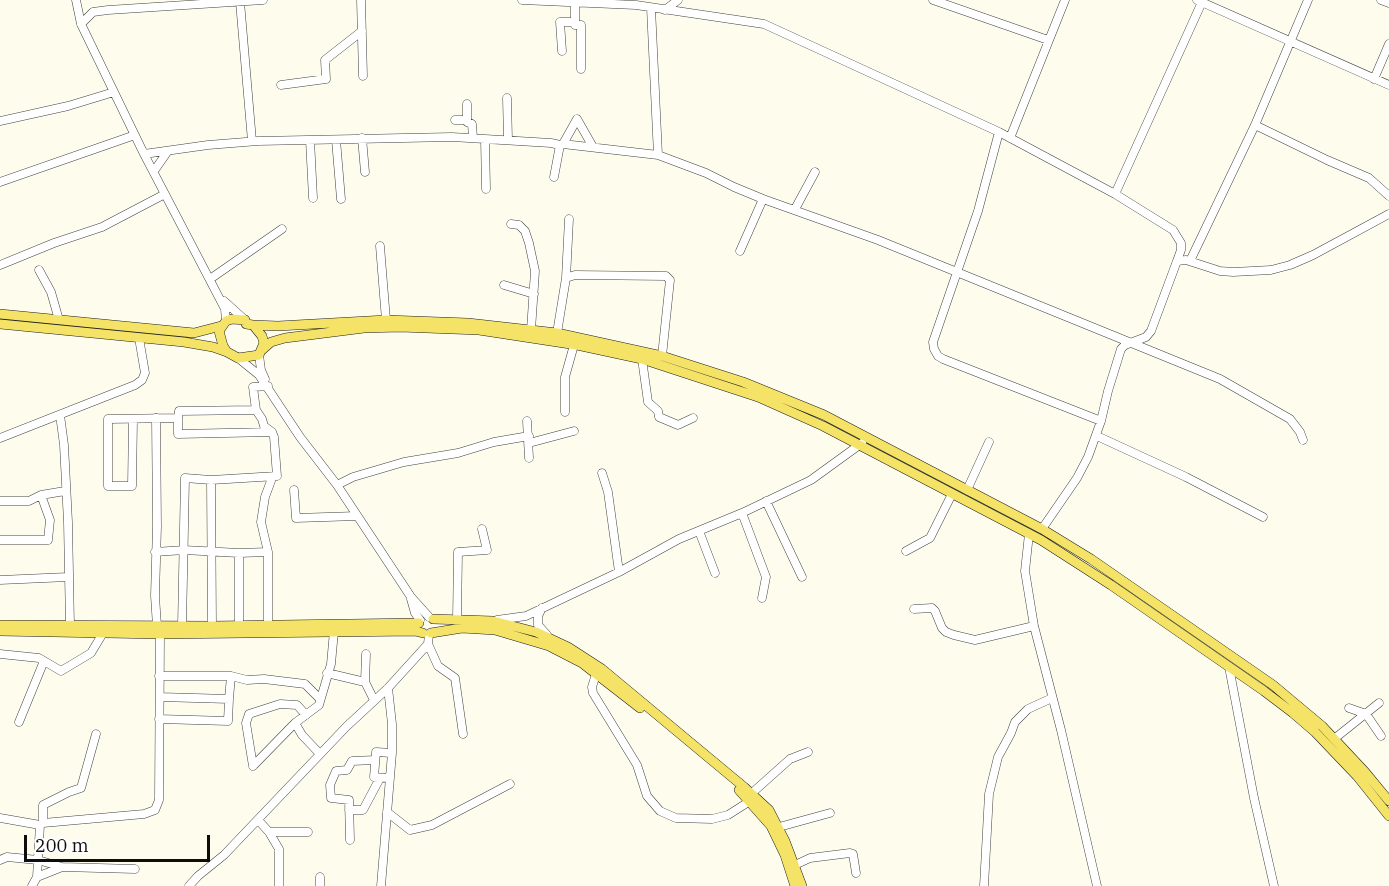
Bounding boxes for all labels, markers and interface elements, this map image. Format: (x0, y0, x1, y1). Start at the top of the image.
scale bar (27, 823, 213, 861)
text: 200 m (35, 834, 89, 857)

